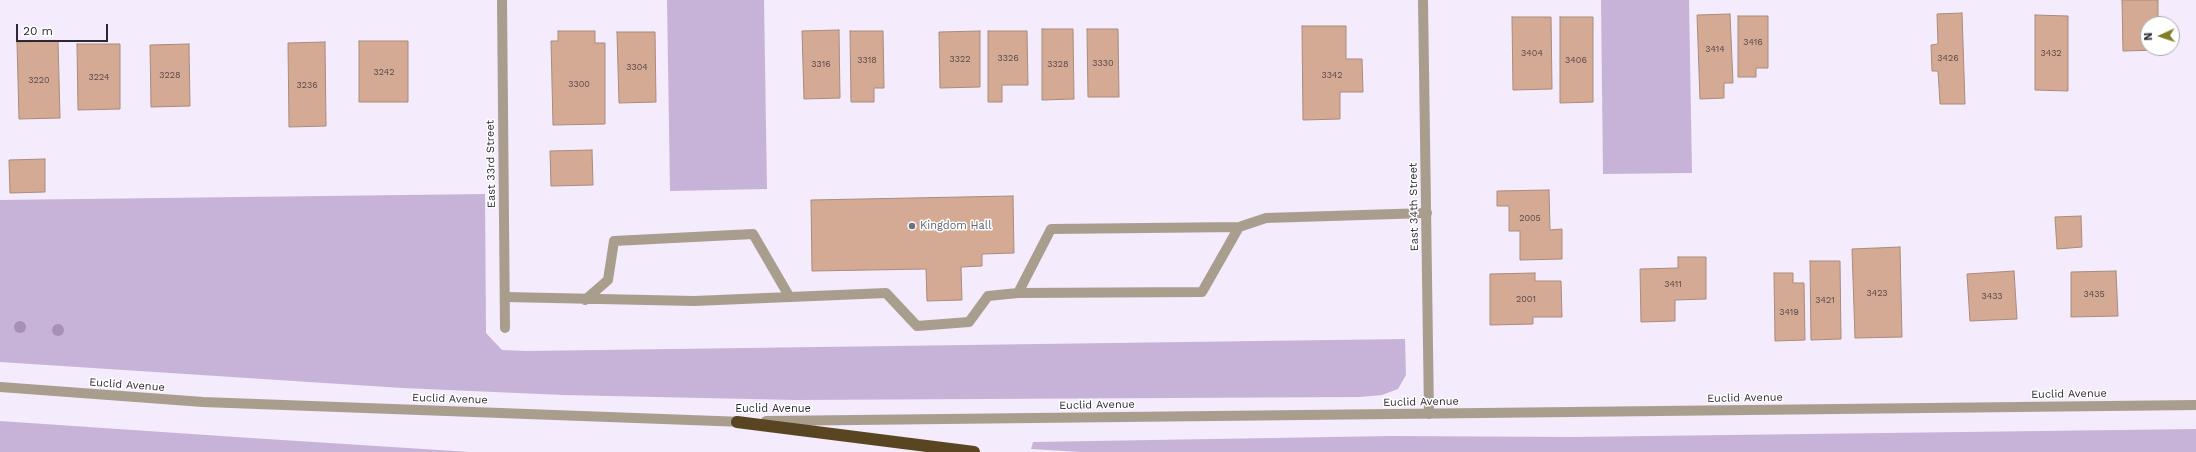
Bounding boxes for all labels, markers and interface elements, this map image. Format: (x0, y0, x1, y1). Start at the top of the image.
scale bar (18, 16, 110, 42)
north arrow (2140, 16, 2180, 56)
text: 20 m (23, 24, 53, 38)
text: N (2142, 32, 2155, 41)
house number: 3416 (1743, 37, 1763, 47)
house number: 3414 (1705, 44, 1725, 54)
house number: 3404 (1521, 48, 1543, 58)
house number: 3432 (2040, 48, 2062, 58)
house number: 3326 (997, 53, 1019, 63)
house number: 3426 (1937, 53, 1959, 63)
house number: 3322 (950, 54, 970, 64)
house number: 3318 (857, 55, 877, 65)
house number: 3406 (1565, 55, 1587, 65)
house number: 3330 (1092, 58, 1114, 68)
house number: 3316 (811, 59, 831, 69)
house number: 3328 (1047, 59, 1069, 69)
house number: 3304 (626, 62, 648, 72)
house number: 3242 (374, 67, 394, 77)
house number: 3228 (159, 70, 181, 80)
house number: 3342 (1321, 70, 1343, 80)
house number: 3224 (89, 72, 109, 82)
house number: 3220 (28, 75, 50, 85)
house number: 3300 (568, 79, 590, 89)
house number: 3236 (296, 80, 318, 90)
street label: East 33rd Street (484, 120, 498, 208)
street label: East 34th Street (1407, 162, 1421, 252)
house number: 2005 (1519, 213, 1541, 223)
place label: Kingdom Hall (920, 219, 991, 233)
marker: Kingdom Hall (907, 221, 917, 231)
house number: 3411 (1664, 279, 1682, 289)
house number: 3423 (1866, 288, 1888, 298)
house number: 3435 (2083, 289, 2105, 299)
house number: 3433 (1981, 291, 2003, 301)
house number: 2001 (1516, 294, 1536, 304)
house number: 3421 (1815, 295, 1835, 305)
house number: 3419 (1779, 307, 1799, 317)
street label: Euclid Avenue (89, 376, 165, 394)
street label: Euclid Avenue (2031, 387, 2107, 401)
street label: Euclid Avenue (412, 391, 488, 407)
street label: Euclid Avenue (1707, 391, 1783, 405)
street label: Euclid Avenue (1383, 395, 1459, 409)
street label: Euclid Avenue (1059, 398, 1135, 412)
street label: Euclid Avenue (735, 402, 811, 416)

